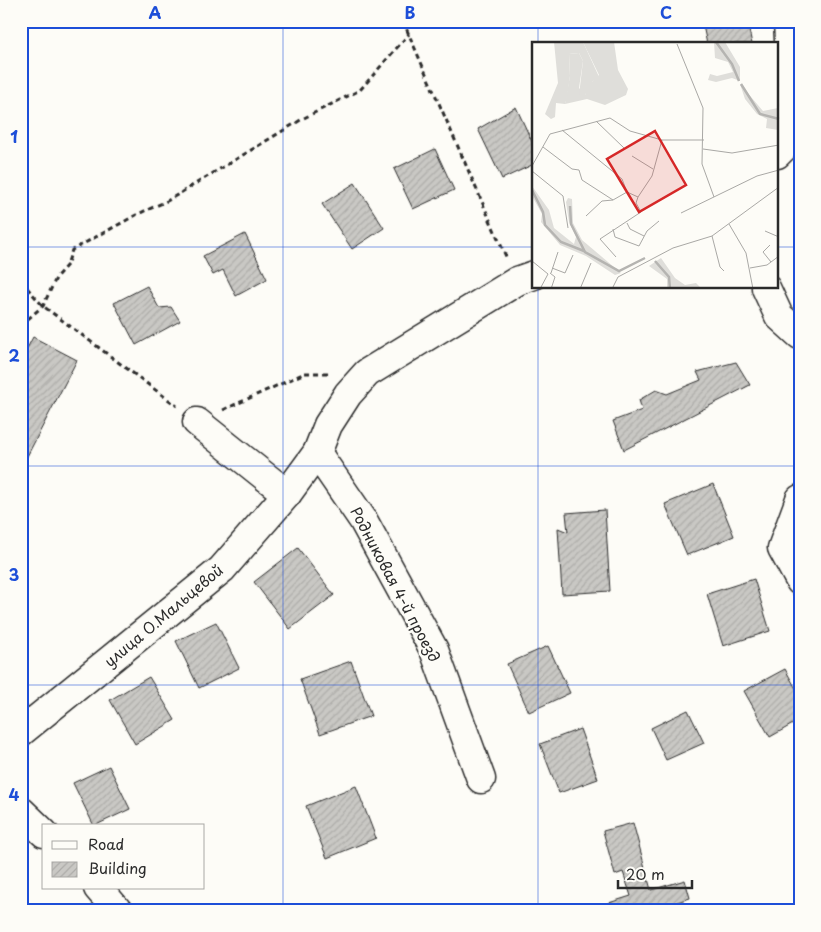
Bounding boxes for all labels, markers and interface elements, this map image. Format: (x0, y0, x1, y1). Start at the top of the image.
text: A (149, 0, 162, 24)
text: B (405, 0, 416, 24)
text: C (660, 0, 672, 24)
inset map (532, 42, 778, 289)
text: 1 (10, 124, 18, 148)
text: 2 (8, 343, 20, 367)
street label: Родниковая 4-й проезд (345, 502, 447, 666)
street label: улица О.Мальцевой (98, 558, 228, 672)
text: 3 (9, 562, 19, 586)
text: 4 (9, 782, 20, 806)
legend (42, 824, 205, 890)
text: Road (88, 832, 124, 855)
text: Building (88, 856, 147, 879)
scale bar (618, 857, 692, 889)
text: 20 m (626, 862, 665, 885)

